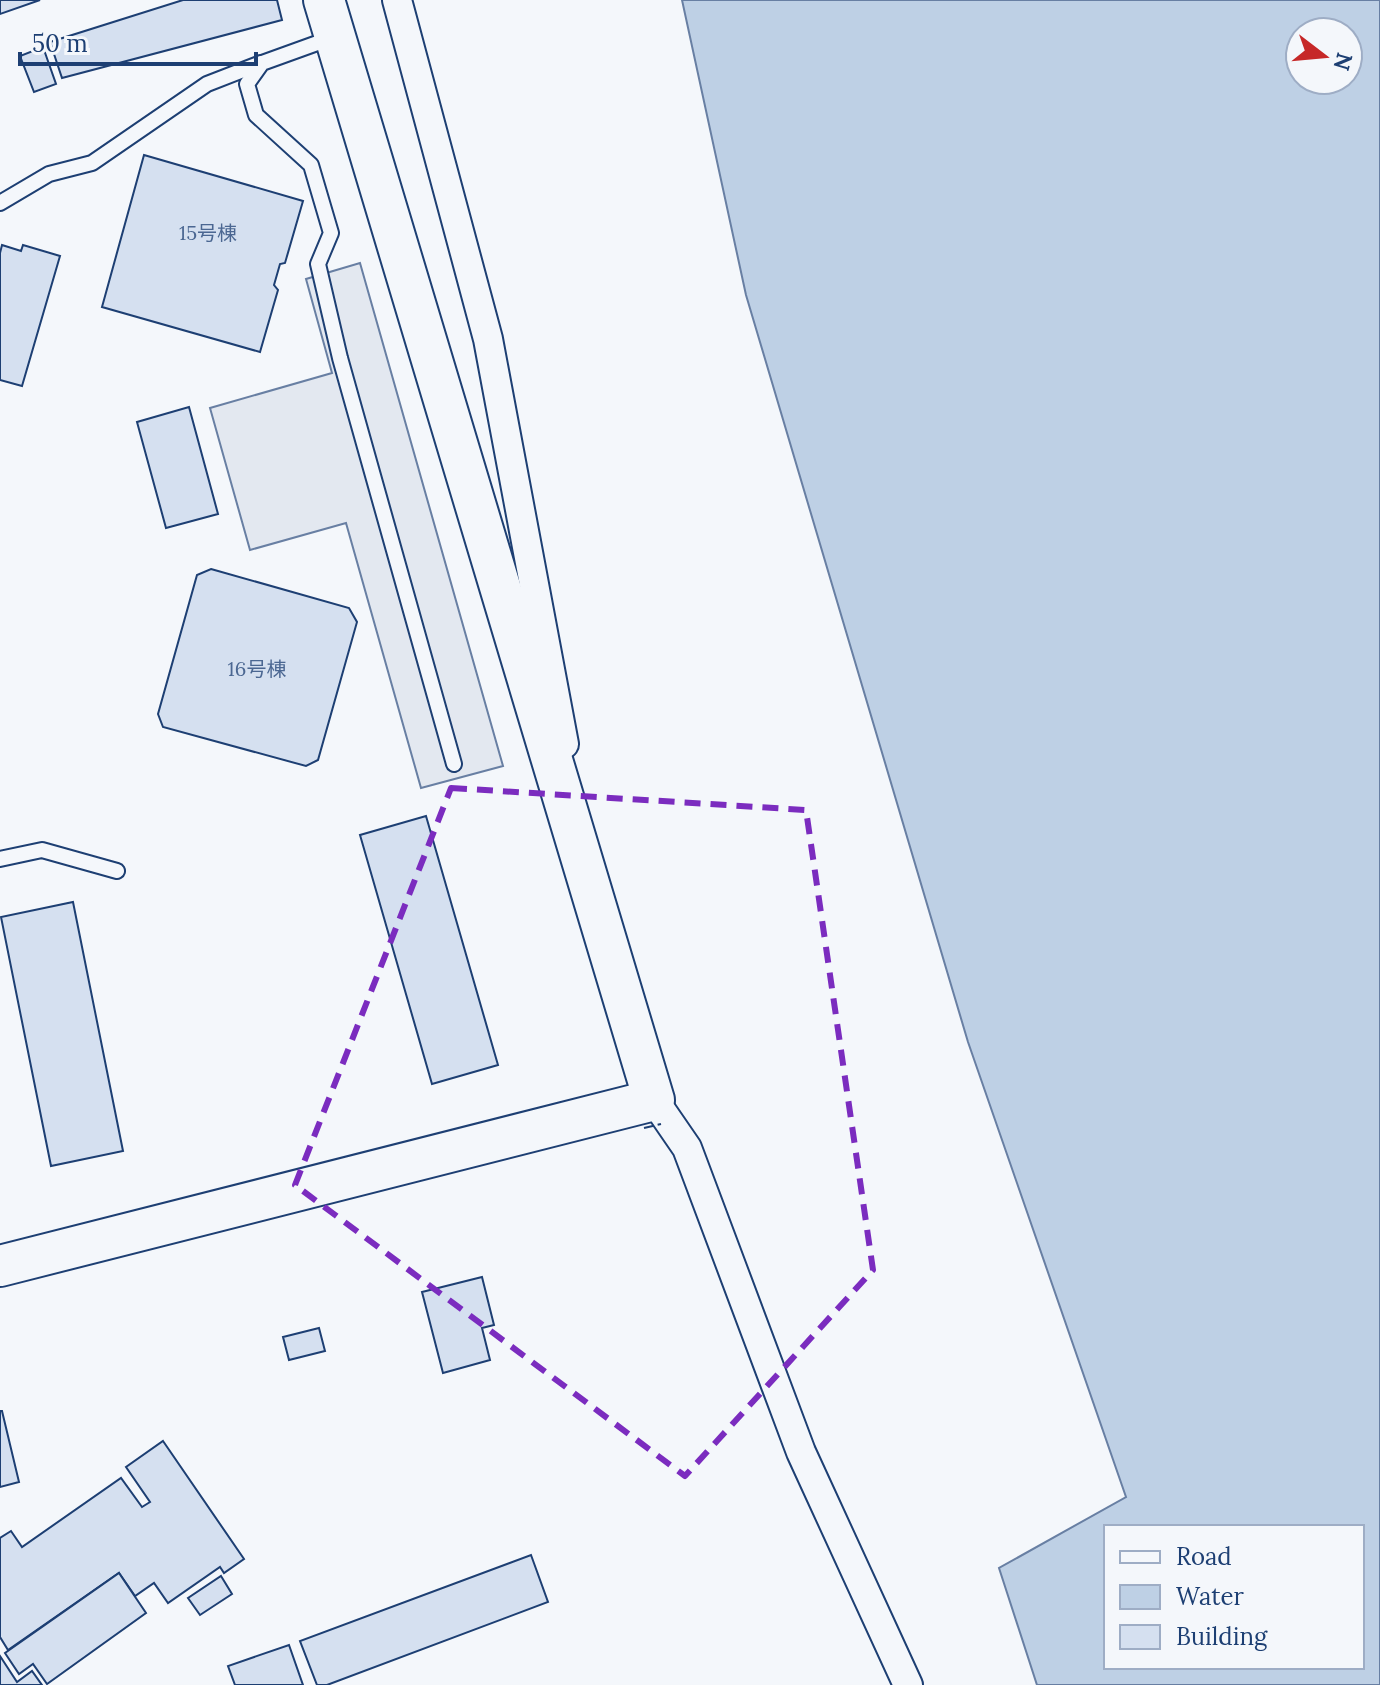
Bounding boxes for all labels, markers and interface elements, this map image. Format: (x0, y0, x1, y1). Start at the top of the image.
scale bar (20, 16, 256, 66)
north arrow (1284, 16, 1364, 96)
text: 50 m (32, 28, 88, 59)
text: N (1327, 49, 1359, 74)
house number: 15号棟 (179, 220, 237, 245)
house number: 16号棟 (228, 656, 286, 681)
legend (1104, 1525, 1364, 1669)
text: Road (1176, 1541, 1232, 1572)
text: Water (1176, 1581, 1244, 1612)
text: Building (1176, 1621, 1268, 1652)

